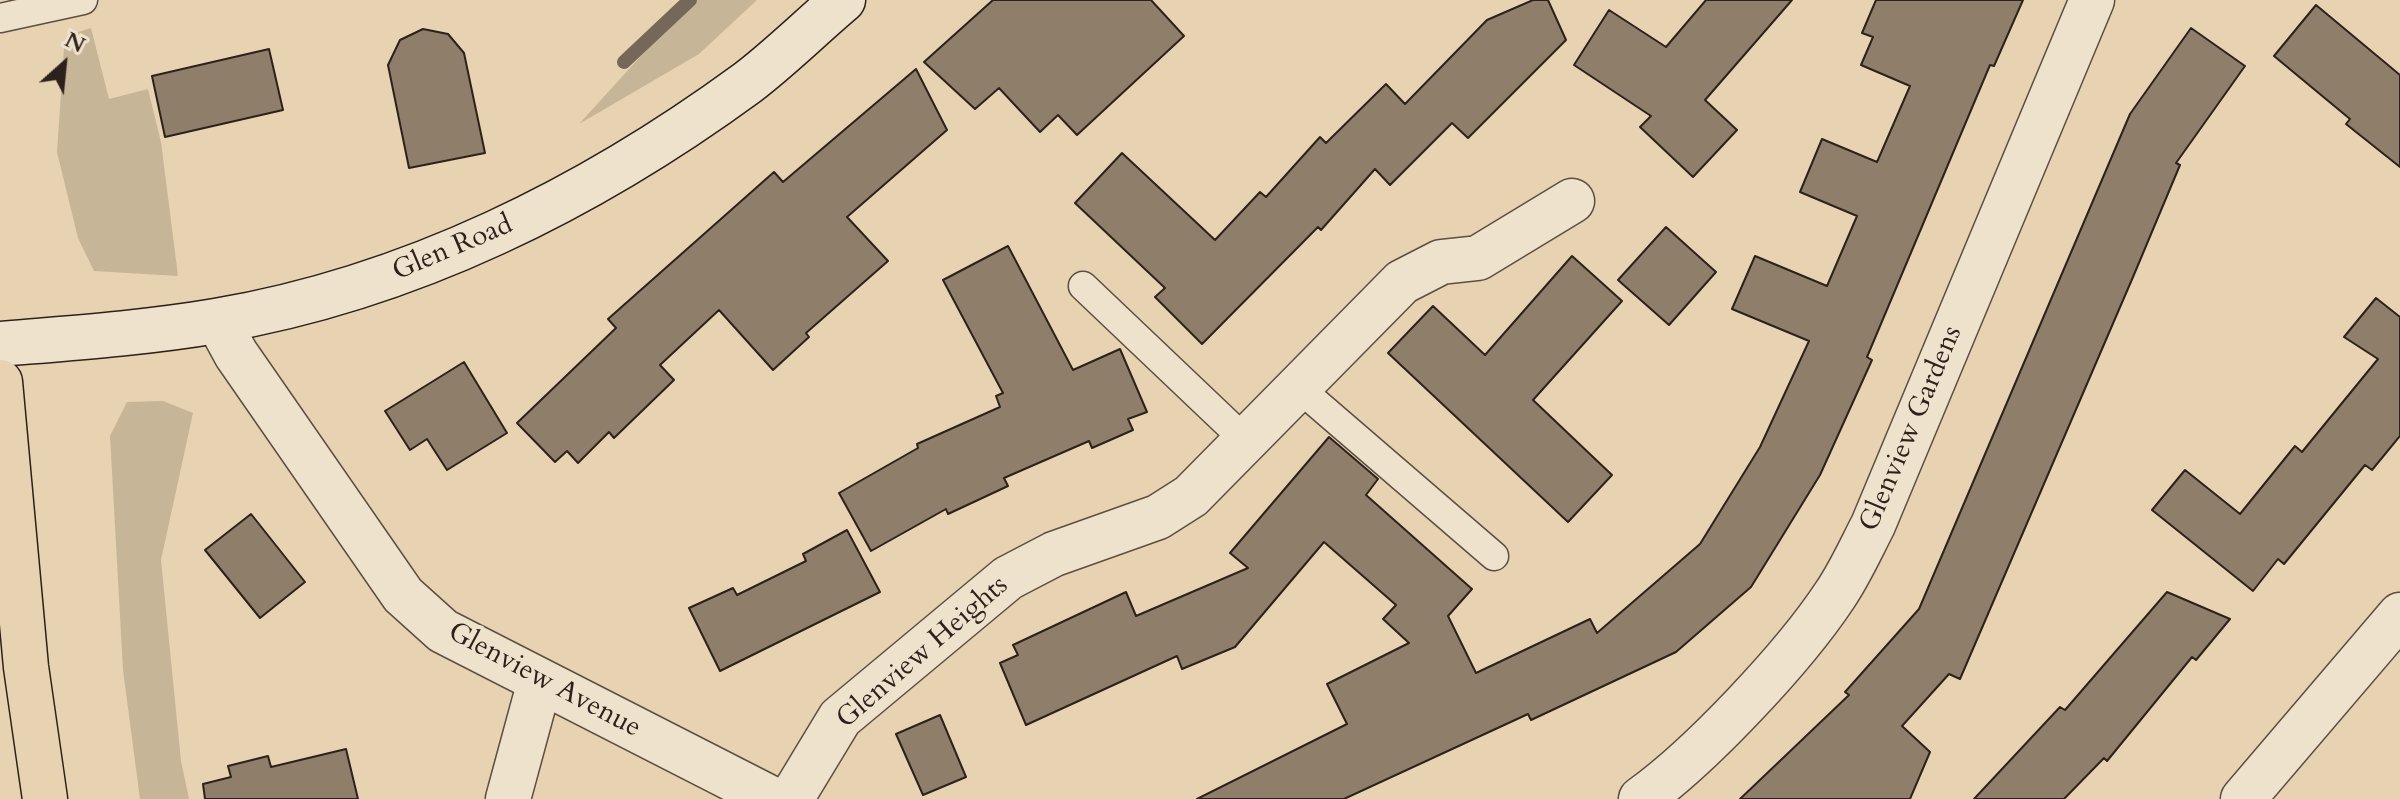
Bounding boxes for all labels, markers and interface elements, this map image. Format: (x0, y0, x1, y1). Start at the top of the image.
north arrow (24, 24, 104, 104)
text: N (60, 25, 90, 60)
street label: Glen Road (388, 209, 518, 289)
street label: Glenview Gardens (1854, 321, 1970, 537)
street label: Glenview Heights (831, 569, 1015, 737)
street label: Glenview Avenue (442, 616, 646, 746)

